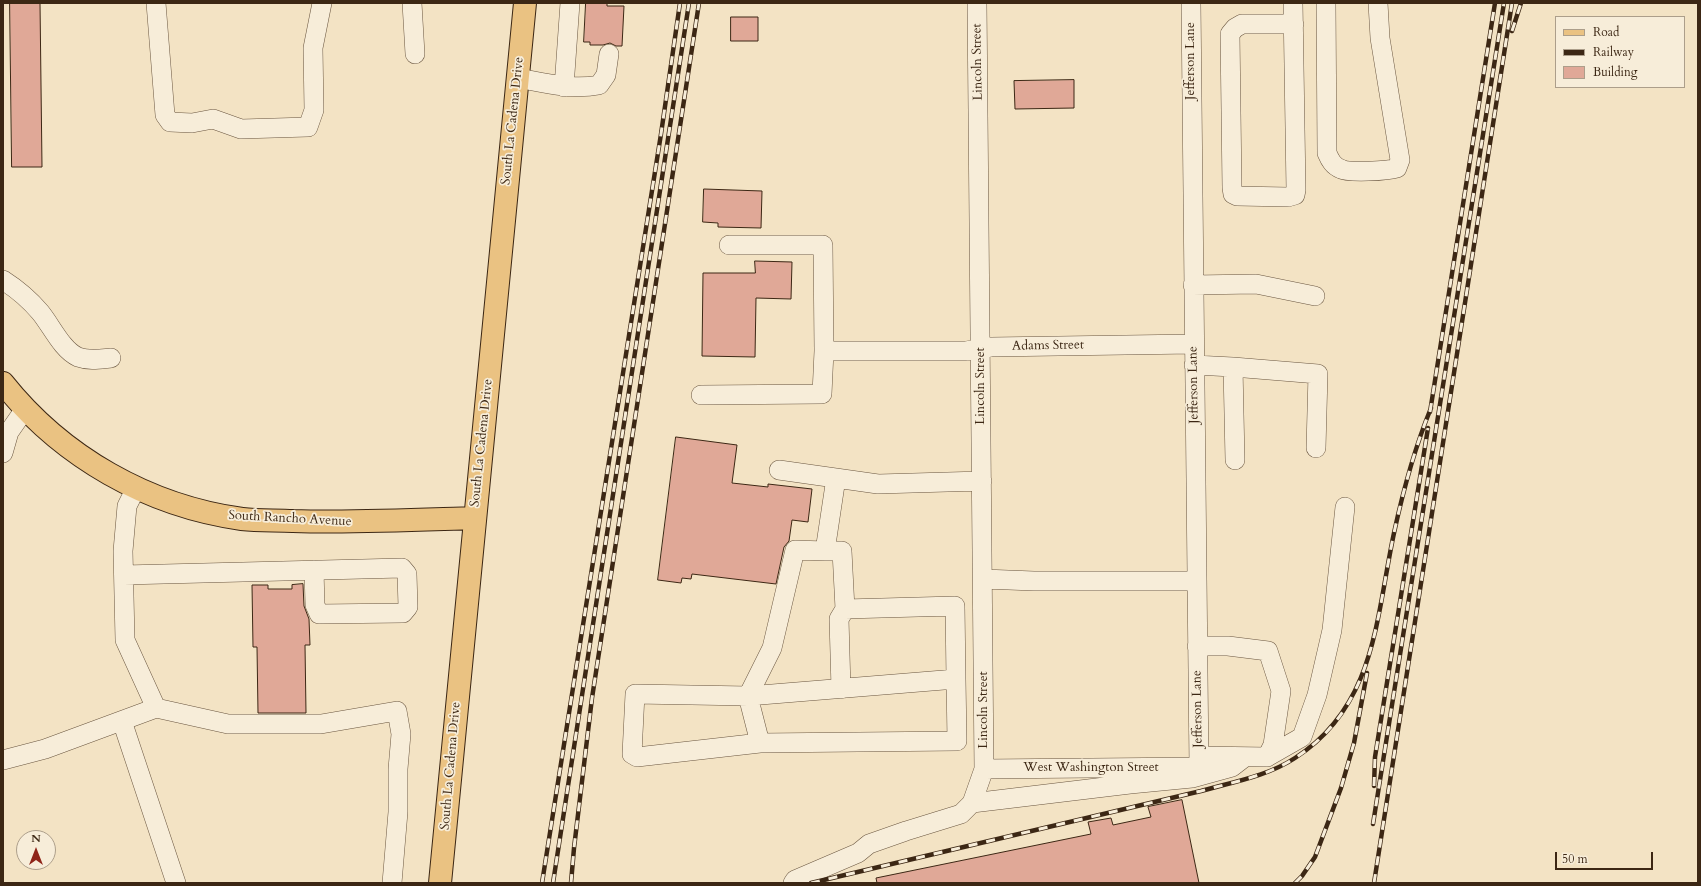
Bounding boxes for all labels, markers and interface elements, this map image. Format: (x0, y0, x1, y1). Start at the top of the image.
legend (1555, 16, 1685, 88)
street label: Jefferson Lane (1183, 22, 1199, 100)
street label: Lincoln Street (970, 23, 986, 101)
text: Road (1593, 24, 1619, 40)
text: Railway (1593, 44, 1634, 60)
street label: South La Cadena Drive (499, 56, 527, 186)
text: Building (1593, 64, 1637, 80)
street label: Adams Street (1012, 338, 1084, 354)
street label: Jefferson Lane (1186, 346, 1202, 424)
street label: Lincoln Street (973, 347, 989, 425)
street label: South La Cadena Drive (468, 378, 496, 508)
street label: South Rancho Avenue (228, 508, 352, 530)
street label: Jefferson Lane (1190, 670, 1206, 748)
street label: Lincoln Street (976, 671, 992, 749)
street label: South La Cadena Drive (438, 701, 464, 831)
street label: West Washington Street (1023, 760, 1159, 776)
north arrow (16, 830, 56, 870)
text: N (31, 831, 41, 846)
scale bar (1557, 844, 1655, 870)
text: 50 m (1562, 851, 1588, 867)

